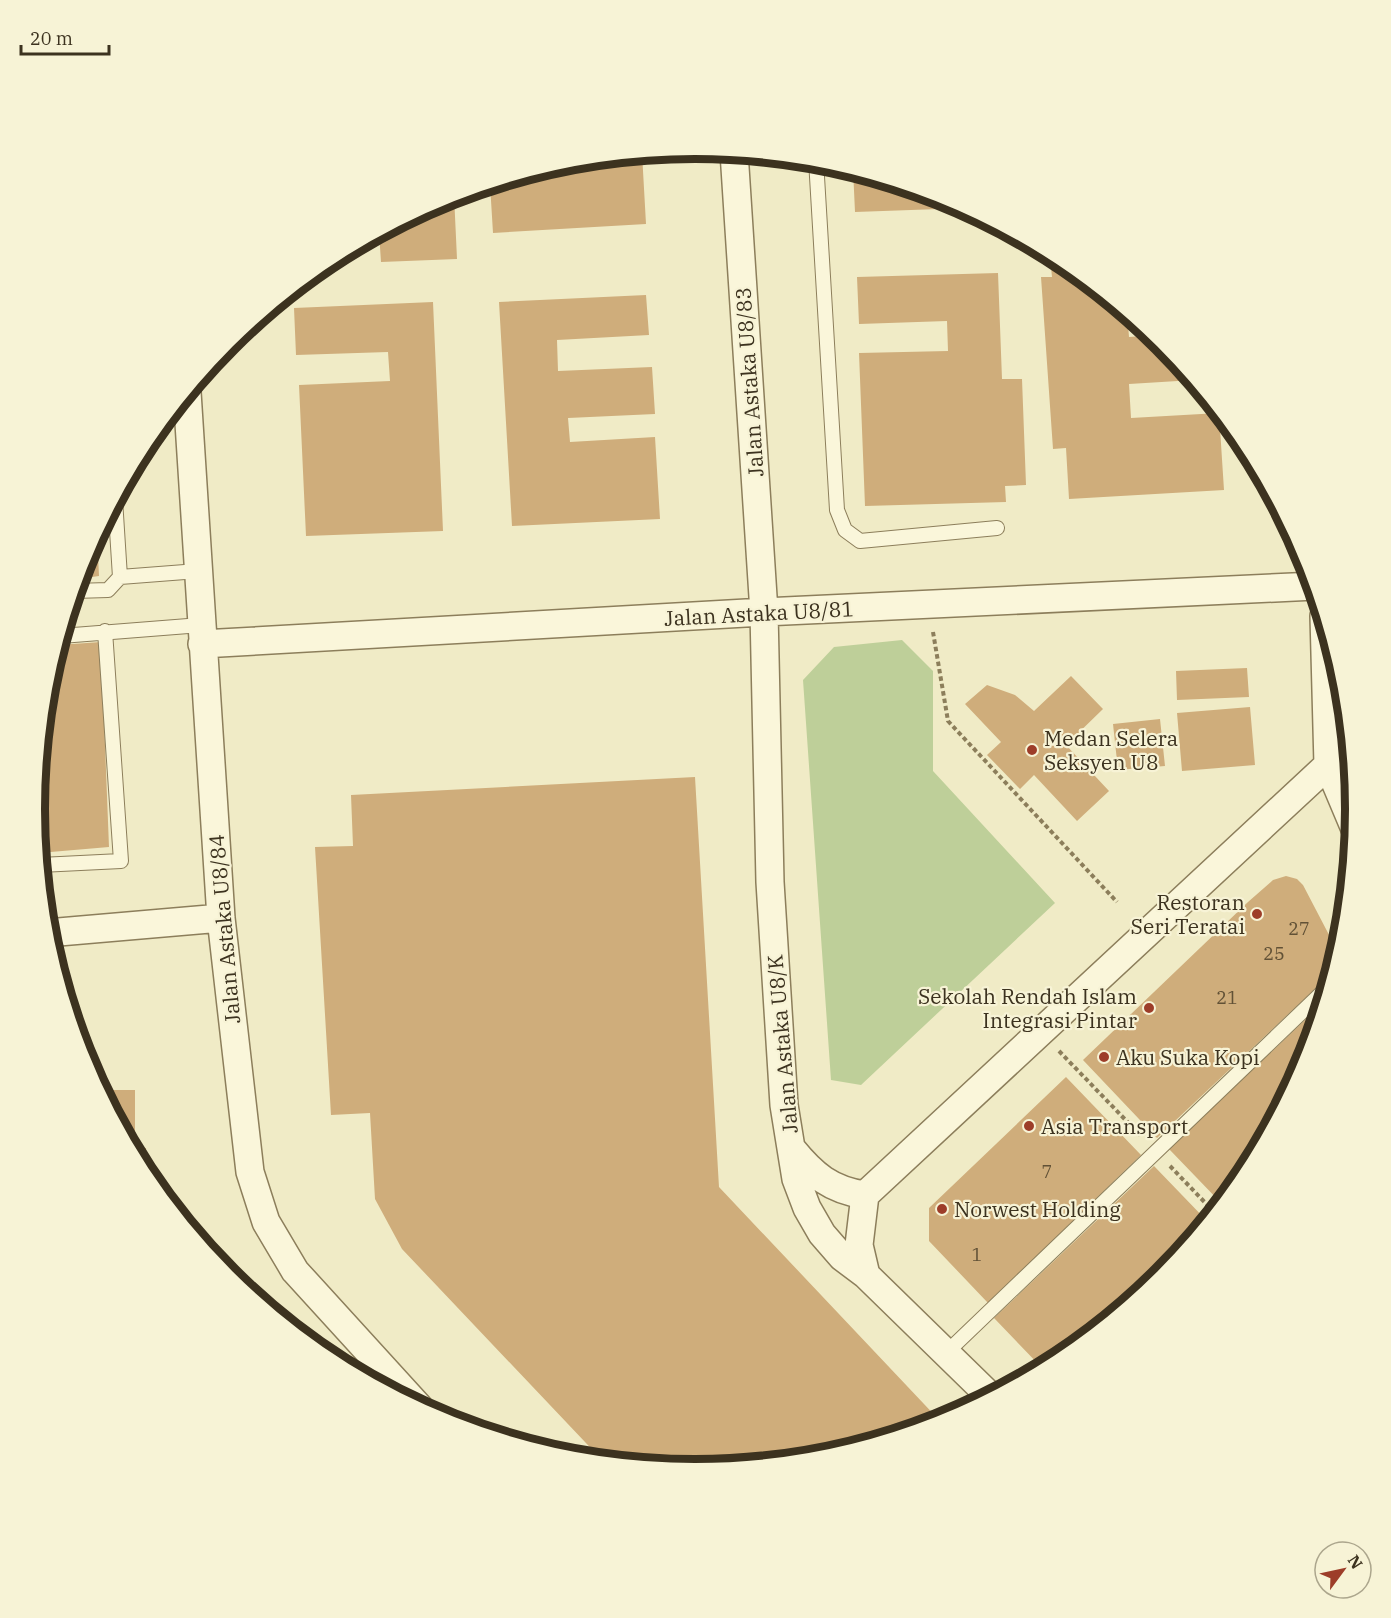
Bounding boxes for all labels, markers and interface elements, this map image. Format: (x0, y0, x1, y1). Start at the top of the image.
scale bar (21, 18, 110, 56)
text: 20 m (30, 27, 73, 50)
street label: Jalan Astaka U8/83 (728, 286, 770, 478)
street label: Jalan Astaka U8/81 (663, 594, 855, 632)
place label: Medan Selera Seksyen U8 (1044, 724, 1178, 776)
marker: Medan Selera Seksyen U8 (1025, 743, 1039, 757)
street label: Jalan Astaka U8/84 (202, 833, 246, 1025)
place label: Restoran Seri Teratai (1131, 888, 1245, 940)
marker: Restoran Seri Teratai (1250, 907, 1264, 921)
house number: 27 (1288, 917, 1310, 940)
house number: 25 (1263, 942, 1285, 965)
street label: Jalan Astaka U8/K (760, 953, 804, 1135)
place label: Sekolah Rendah Islam Integrasi Pintar (918, 982, 1138, 1034)
house number: 21 (1216, 986, 1238, 1009)
marker: Sekolah Rendah Islam Integrasi Pintar (1142, 1001, 1156, 1015)
place label: Aku Suka Kopi (1116, 1043, 1260, 1071)
marker: Aku Suka Kopi (1097, 1050, 1111, 1064)
place label: Asia Transport (1041, 1112, 1188, 1140)
marker: Asia Transport (1022, 1119, 1036, 1133)
house number: 7 (1042, 1160, 1052, 1183)
place label: Norwest Holding (954, 1195, 1121, 1223)
marker: Norwest Holding (935, 1202, 949, 1216)
house number: 1 (972, 1243, 982, 1266)
north arrow (1313, 1540, 1373, 1600)
text: N (1344, 1551, 1367, 1573)

